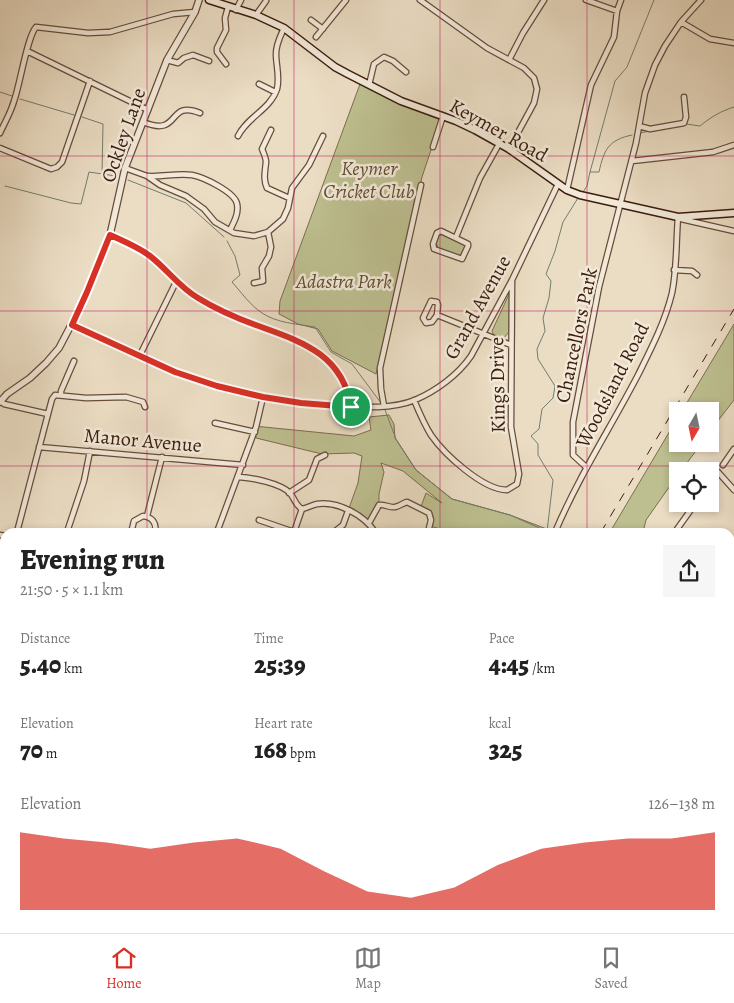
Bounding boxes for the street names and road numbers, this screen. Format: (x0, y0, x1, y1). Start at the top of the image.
street label: Ockley Lane (95, 84, 152, 186)
street label: Keymer Road (445, 92, 553, 169)
street label: Grand Avenue (438, 250, 517, 364)
street label: Chancellors Park (549, 265, 604, 405)
street label: Woodsland Road (569, 318, 656, 453)
street label: Kings Drive (483, 337, 512, 433)
street label: Manor Avenue (83, 422, 203, 459)

